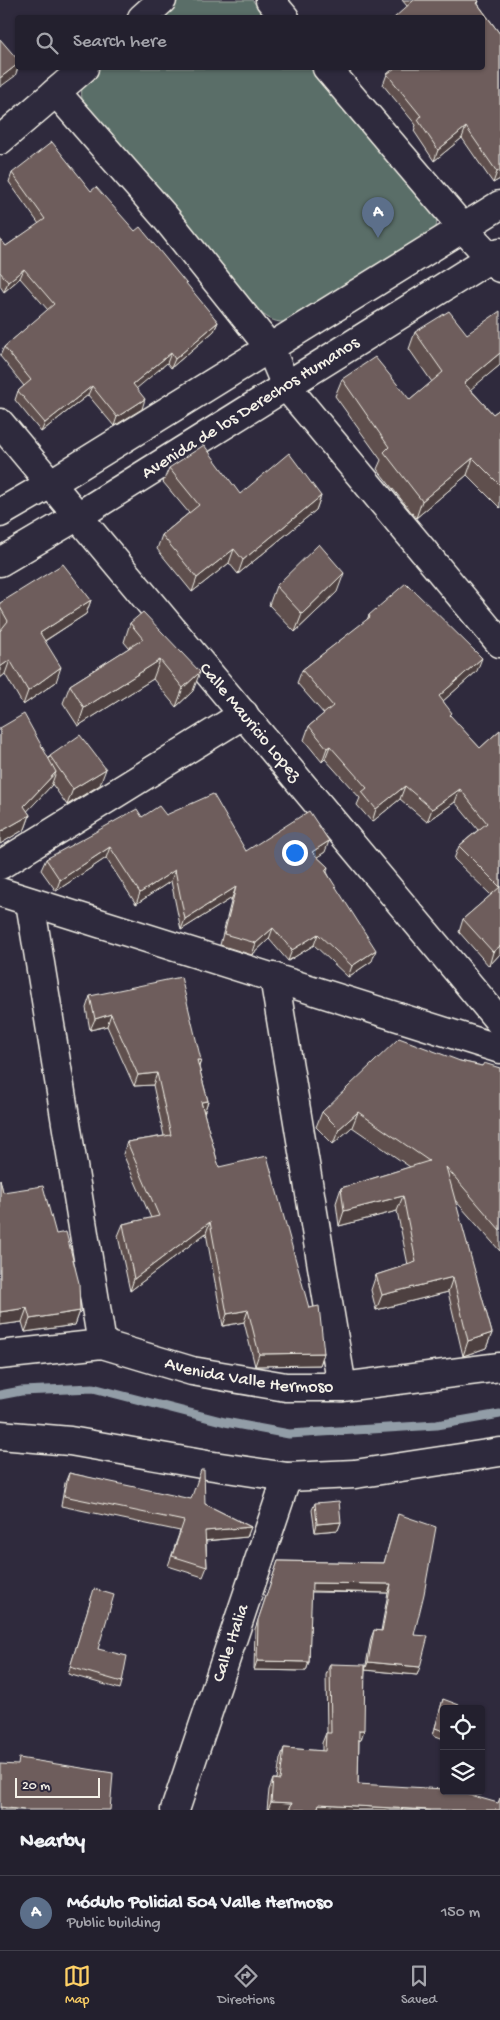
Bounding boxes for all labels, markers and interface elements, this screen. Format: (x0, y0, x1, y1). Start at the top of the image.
search box (15, 15, 485, 70)
icon: search (33, 29, 61, 57)
text: Search here (73, 31, 167, 54)
pin: A (362, 197, 394, 238)
street label: Avenida de los Derechos Humanos (138, 332, 364, 484)
street label: Calle Mauricio Lopez (194, 659, 306, 787)
your location (282, 840, 308, 866)
street label: Avenida Valle Hermoso (162, 1353, 333, 1398)
street label: Calle Italia (208, 1601, 254, 1685)
map controls (440, 1705, 485, 1795)
button: locate (440, 1705, 485, 1750)
button: layers (440, 1750, 485, 1795)
scale bar (15, 1775, 100, 1798)
text: 20 m (22, 1778, 50, 1795)
text: Nearby (20, 1830, 85, 1855)
text: Módulo Policial 504 Valle Hermoso (67, 1892, 333, 1915)
text: A (31, 1904, 41, 1923)
text: 150 m (441, 1904, 480, 1923)
text: Public building (67, 1915, 161, 1934)
tab: Map (63, 1962, 91, 2009)
tab: Directions (218, 1962, 275, 2009)
tab: Saved (401, 1962, 437, 2009)

